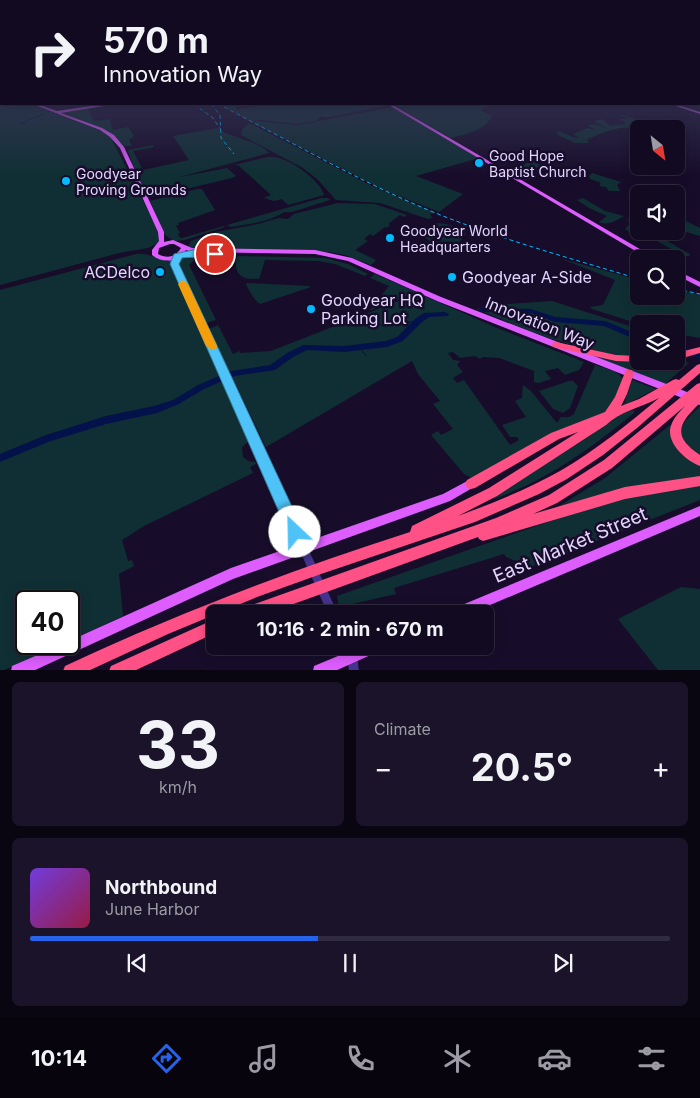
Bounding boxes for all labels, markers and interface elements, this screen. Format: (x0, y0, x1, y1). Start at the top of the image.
text: 570 m (103, 19, 209, 61)
icon: right (20, 20, 85, 85)
text: Innovation Way (103, 61, 262, 87)
north arrow (630, 120, 685, 175)
map controls (630, 120, 685, 370)
place label: Good Hope Baptist Church (489, 147, 587, 180)
marker: Good Hope Baptist Church (473, 157, 485, 169)
place label: Goodyear Proving Grounds (76, 165, 187, 198)
marker: Goodyear Proving Grounds (60, 175, 72, 187)
button: sound (630, 185, 685, 240)
place label: Goodyear World Headquarters (400, 222, 508, 255)
marker: Goodyear World Headquarters (384, 232, 396, 244)
pin (194, 233, 236, 275)
icon: arrive (201, 240, 229, 268)
button: search (630, 250, 685, 305)
place label: ACDelco (84, 262, 150, 282)
marker: ACDelco (154, 266, 166, 278)
place label: Goodyear A-Side (462, 267, 592, 287)
marker: Goodyear A-Side (446, 271, 458, 283)
place label: Goodyear HQ Parking Lot (321, 290, 424, 328)
street label: Innovation Way (483, 292, 597, 354)
marker: Goodyear HQ Parking Lot (305, 303, 317, 315)
button: layers (630, 315, 685, 370)
street label: East Market Street (489, 502, 651, 588)
position arrow (268, 505, 320, 557)
speed limit sign: 40 (15, 590, 80, 655)
text: 10:16 · 2 min · 670 m (256, 618, 444, 641)
text: 33 (136, 705, 220, 784)
text: Climate (374, 719, 431, 739)
text: 20.5° (471, 744, 573, 790)
text: − (374, 751, 393, 785)
text: + (651, 751, 670, 785)
text: km/h (159, 777, 197, 797)
text: Northbound (105, 876, 217, 899)
text: June Harbor (105, 899, 199, 919)
icon: previous (123, 949, 151, 977)
icon: pause (336, 949, 364, 977)
icon: next (549, 949, 577, 977)
icon: directions (149, 1041, 184, 1076)
icon: music (246, 1041, 281, 1076)
icon: phone (343, 1041, 378, 1076)
icon: climate (440, 1041, 475, 1076)
icon: car (537, 1041, 572, 1076)
icon: filters (634, 1041, 669, 1076)
text: 10:14 (31, 1045, 87, 1071)

